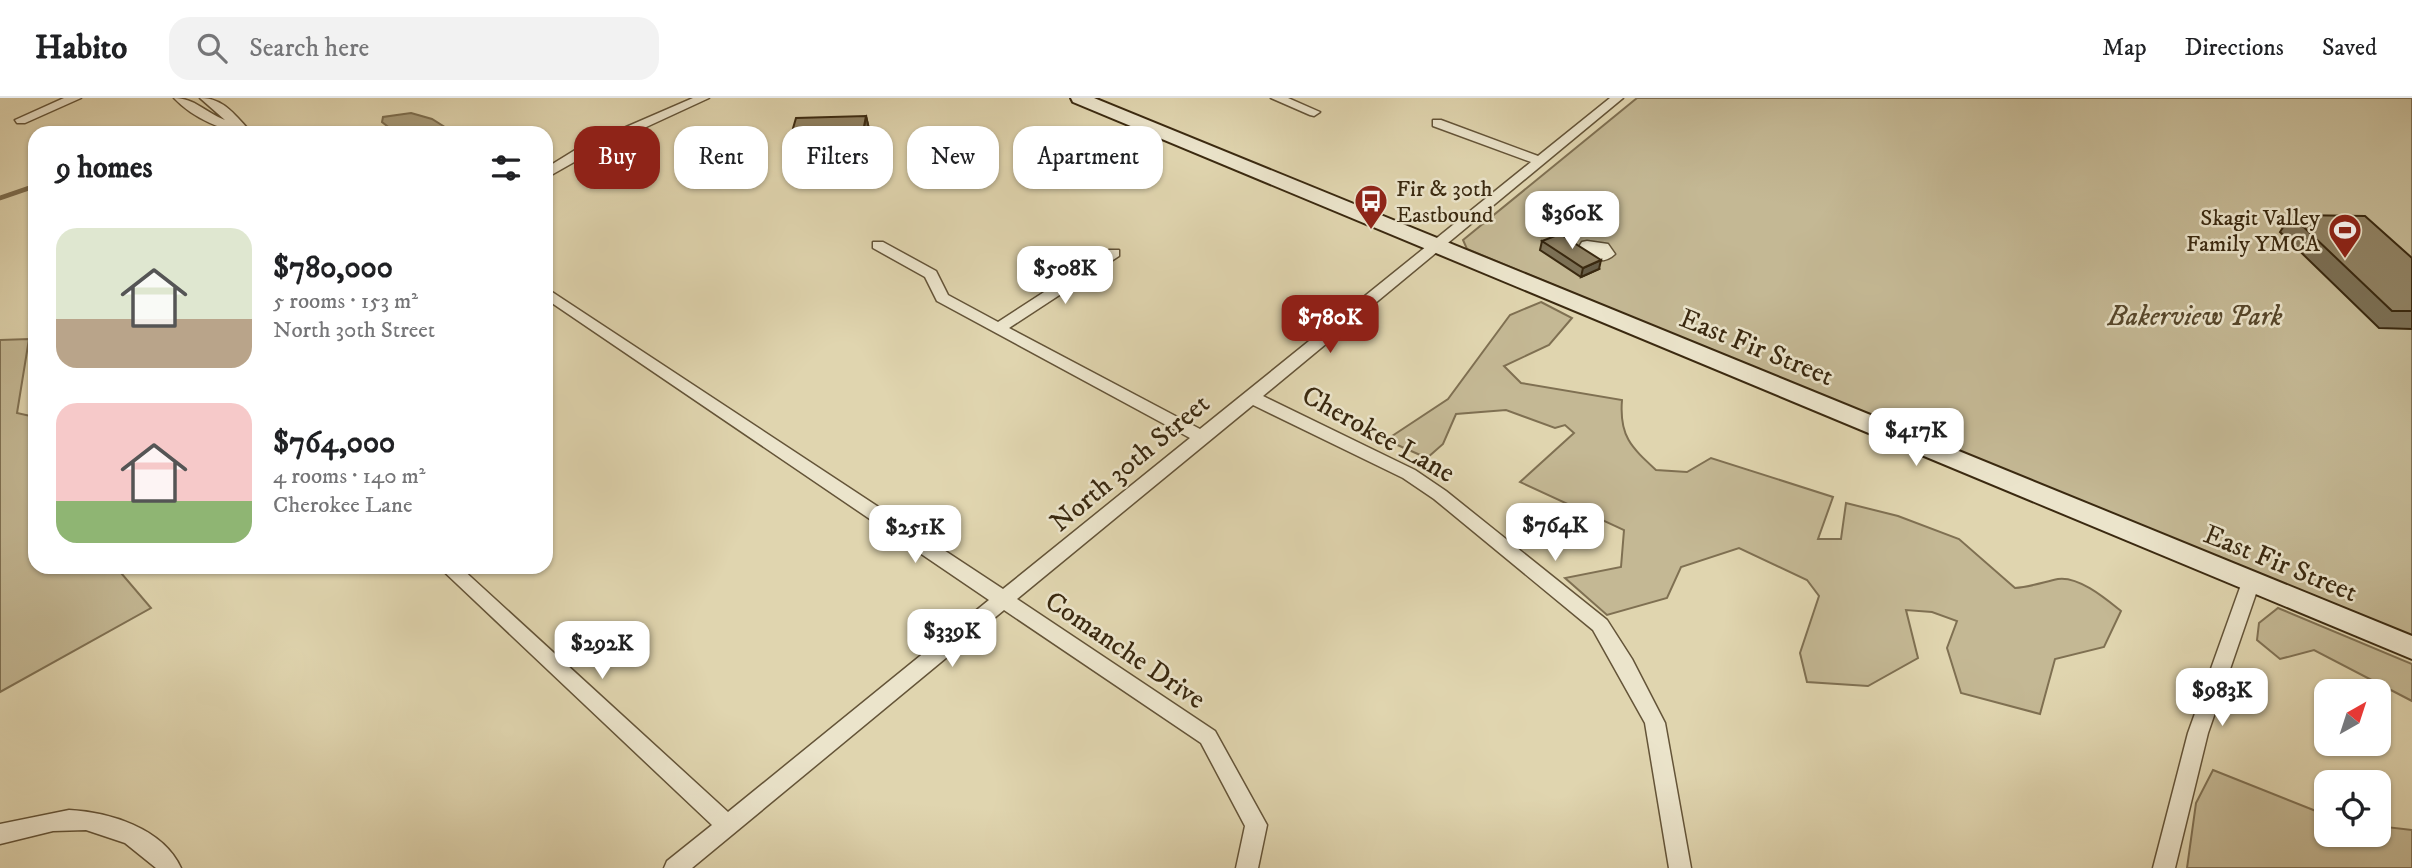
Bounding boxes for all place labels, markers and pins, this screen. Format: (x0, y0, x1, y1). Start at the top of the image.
place label: Fir & 30th Eastbound (1396, 175, 1494, 230)
bus stop icon: Fir & 30th Eastbound (1352, 182, 1390, 231)
pin: $360K (1523, 192, 1621, 251)
place label: Skagit Valley Family YMCA (2186, 204, 2320, 259)
sports icon: Skagit Valley Family YMCA (2326, 211, 2364, 260)
pin: $508K (1016, 246, 1114, 306)
pin: $780K (1281, 296, 1379, 355)
pin: $417K (1867, 408, 1965, 468)
pin: $764K (1506, 504, 1604, 563)
pin: $251K (866, 505, 964, 565)
pin: $339K (903, 610, 1001, 669)
pin: $292K (553, 622, 651, 681)
pin: $983K (2173, 668, 2271, 728)

